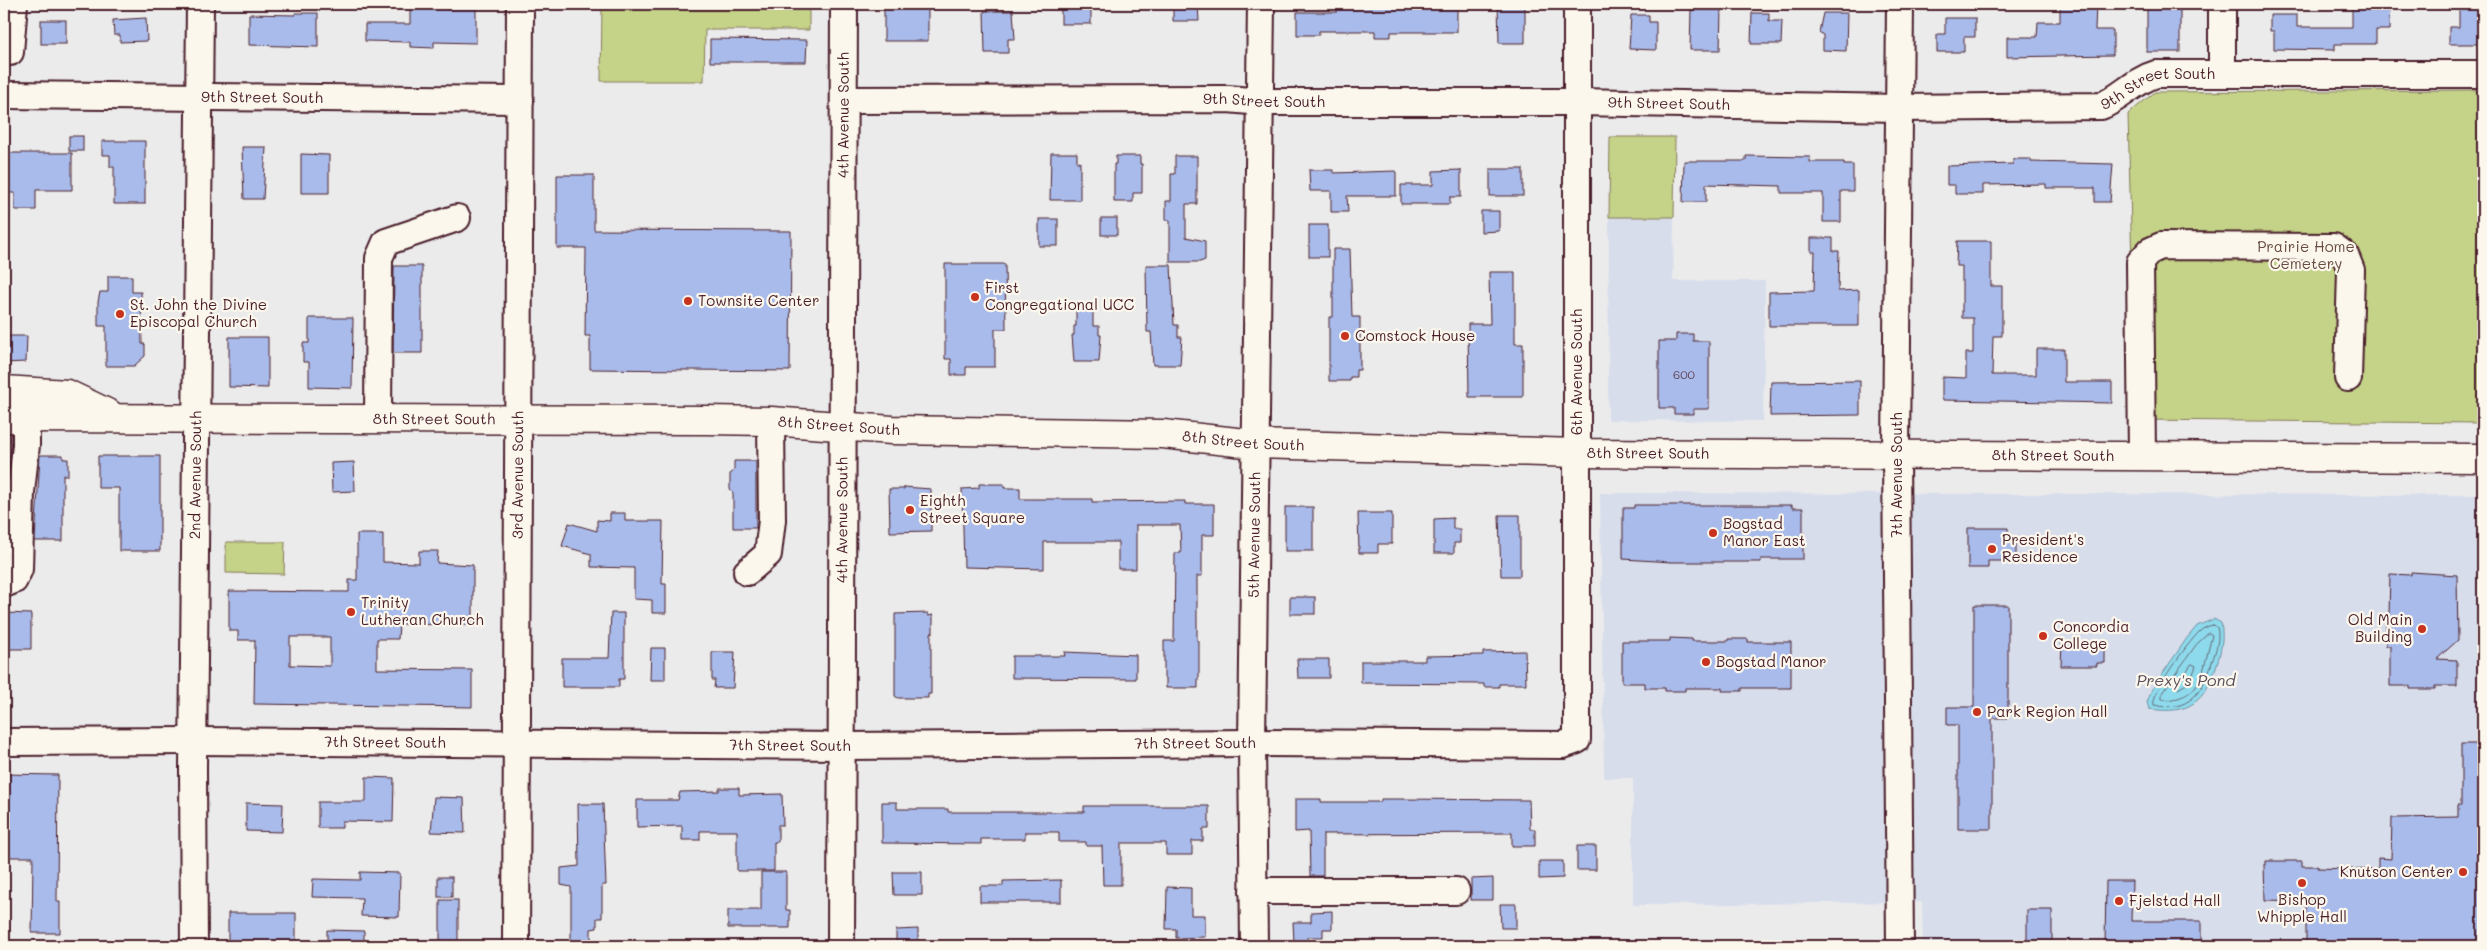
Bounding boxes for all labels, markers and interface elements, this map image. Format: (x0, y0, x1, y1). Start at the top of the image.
street label: 4th Avenue South (832, 52, 853, 178)
street label: 9th Street South (2097, 63, 2215, 114)
street label: 9th Street South (201, 86, 323, 107)
street label: 9th Street South (1203, 88, 1325, 111)
street label: 9th Street South (1608, 92, 1730, 114)
park label: Prairie Home Cemetery (2257, 236, 2355, 273)
place label: First Congregational UCC (985, 277, 1134, 314)
place label: Townsite Center (698, 290, 820, 310)
marker: First Congregational UCC (969, 291, 981, 303)
place label: St. John the Divine Episcopal Church (130, 294, 267, 331)
marker: Townsite Center (682, 295, 694, 307)
marker: St. John the Divine Episcopal Church (114, 308, 126, 320)
street label: 6th Avenue South (1566, 309, 1586, 435)
place label: Comstock House (1355, 325, 1475, 345)
marker: Comstock House (1339, 330, 1351, 342)
house number: 600 (1673, 366, 1696, 382)
street label: 8th Street South (373, 408, 495, 428)
street label: 2nd Avenue South (184, 411, 205, 539)
street label: 3rd Avenue South (507, 411, 527, 539)
street label: 8th Street South (777, 411, 900, 439)
street label: 7th Avenue South (1886, 412, 1906, 538)
street label: 8th Street South (1181, 425, 1304, 454)
street label: 8th Street South (1587, 442, 1709, 463)
street label: 8th Street South (1992, 444, 2114, 465)
street label: 4th Avenue South (831, 457, 852, 583)
street label: 5th Avenue South (1243, 472, 1264, 598)
place label: Eighth Street Square (920, 490, 1025, 527)
marker: Eighth Street Square (904, 504, 916, 516)
place label: Bogstad Manor East (1723, 513, 1806, 550)
marker: Bogstad Manor East (1707, 527, 1719, 539)
place label: President's Residence (2002, 529, 2084, 566)
marker: President's Residence (1986, 543, 1998, 555)
place label: Trinity Lutheran Church (361, 592, 484, 629)
marker: Trinity Lutheran Church (345, 606, 357, 618)
place label: Old Main Building (2348, 609, 2412, 646)
place label: Concordia College (2053, 616, 2130, 653)
marker: Old Main Building (2416, 623, 2428, 635)
marker: Concordia College (2037, 630, 2049, 642)
place label: Bogstad Manor (1716, 651, 1827, 671)
marker: Bogstad Manor (1700, 656, 1712, 668)
water label: Prexy's Pond (2137, 669, 2236, 690)
place label: Park Region Hall (1987, 701, 2108, 721)
marker: Park Region Hall (1971, 706, 1983, 718)
street label: 7th Street South (324, 731, 446, 752)
street label: 7th Street South (1134, 732, 1256, 753)
street label: 7th Street South (729, 734, 851, 755)
place label: Knutson Center (2340, 861, 2453, 881)
marker: Knutson Center (2457, 866, 2469, 878)
marker: Bishop Whipple Hall (2296, 877, 2308, 889)
place label: Bishop Whipple Hall (2257, 889, 2347, 926)
place label: Fjelstad Hall (2129, 890, 2221, 910)
marker: Fjelstad Hall (2113, 895, 2125, 907)

